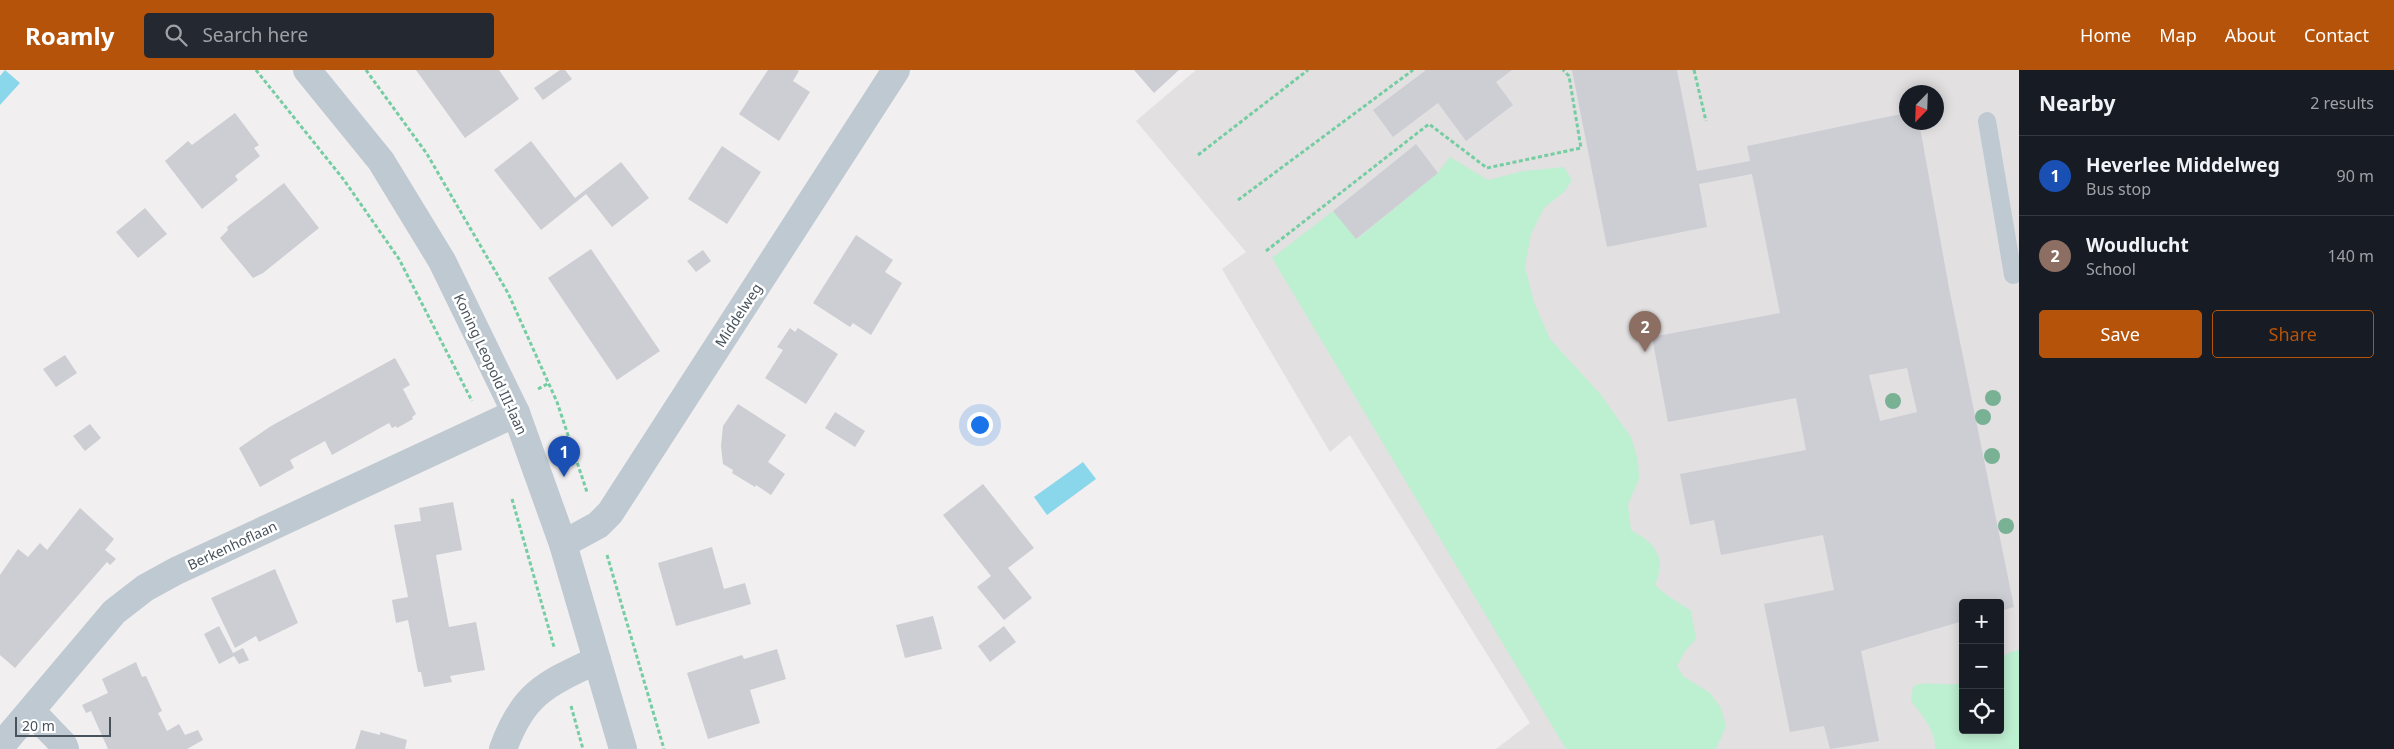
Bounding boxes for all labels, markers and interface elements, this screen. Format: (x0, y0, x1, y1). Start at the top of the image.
search box (144, 13, 494, 58)
text: Roamly (25, 19, 114, 52)
icon: search (162, 21, 190, 49)
text: Search here (202, 22, 308, 48)
text: Home (2080, 23, 2131, 47)
text: Map (2159, 23, 2197, 47)
text: About (2225, 23, 2276, 47)
text: Contact (2304, 23, 2369, 47)
north arrow (1899, 85, 1944, 130)
text: Nearby (2039, 89, 2115, 117)
text: 2 results (2310, 92, 2374, 114)
text: Heverlee Middelweg (2086, 152, 2280, 178)
text: 1 (2050, 165, 2060, 187)
text: 90 m (2337, 165, 2374, 187)
text: Bus stop (2086, 178, 2151, 200)
text: Woudlucht (2086, 232, 2189, 258)
text: 2 (2050, 245, 2060, 267)
text: 140 m (2327, 245, 2374, 267)
text: School (2086, 258, 2136, 280)
street label: Middelweg (710, 279, 766, 351)
street label: Koning Leopold III-laan (450, 290, 532, 438)
button: Save (2039, 310, 2202, 358)
button: Share (2212, 310, 2374, 358)
pin: 2 (1629, 311, 1661, 352)
your location (967, 412, 993, 438)
pin: 1 (548, 436, 580, 477)
street label: Berkenhoflaan (184, 516, 280, 574)
map controls (1959, 599, 2004, 734)
button: + (1959, 599, 2004, 644)
button: − (1959, 644, 2004, 689)
button: locate (1959, 689, 2004, 734)
scale bar (15, 714, 111, 737)
text: 20 m (22, 716, 55, 735)

